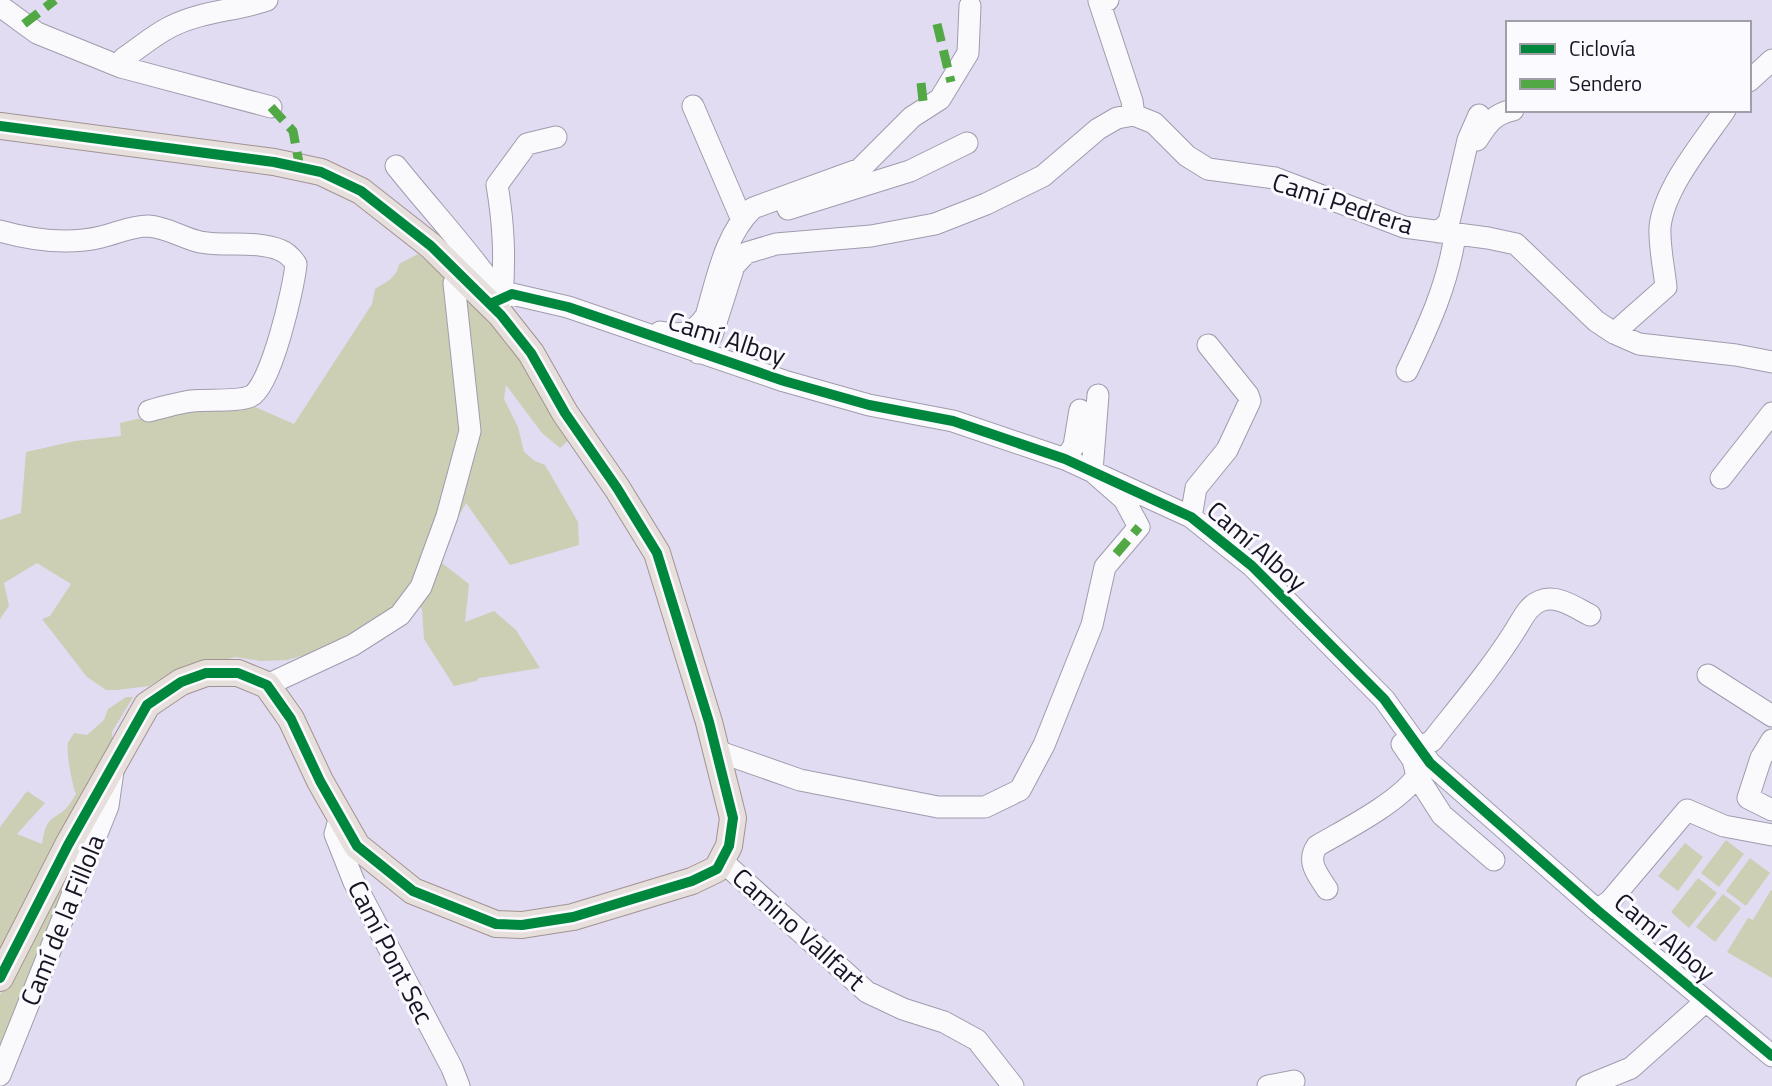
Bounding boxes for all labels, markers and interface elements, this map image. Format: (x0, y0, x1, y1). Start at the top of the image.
legend (1506, 21, 1751, 112)
text: Ciclovía (1569, 32, 1636, 64)
text: Sendero (1569, 67, 1642, 99)
street label: Camí Pedrera (1267, 162, 1419, 244)
street label: Camí Alboy (663, 301, 791, 375)
street label: Camí Alboy (1198, 491, 1316, 601)
street label: Camí de la Fillola (10, 828, 114, 1012)
street label: Camino Vallfart (724, 859, 874, 999)
street label: Camí Pont Sec (338, 873, 444, 1031)
street label: Camí Alboy (1606, 883, 1724, 991)

